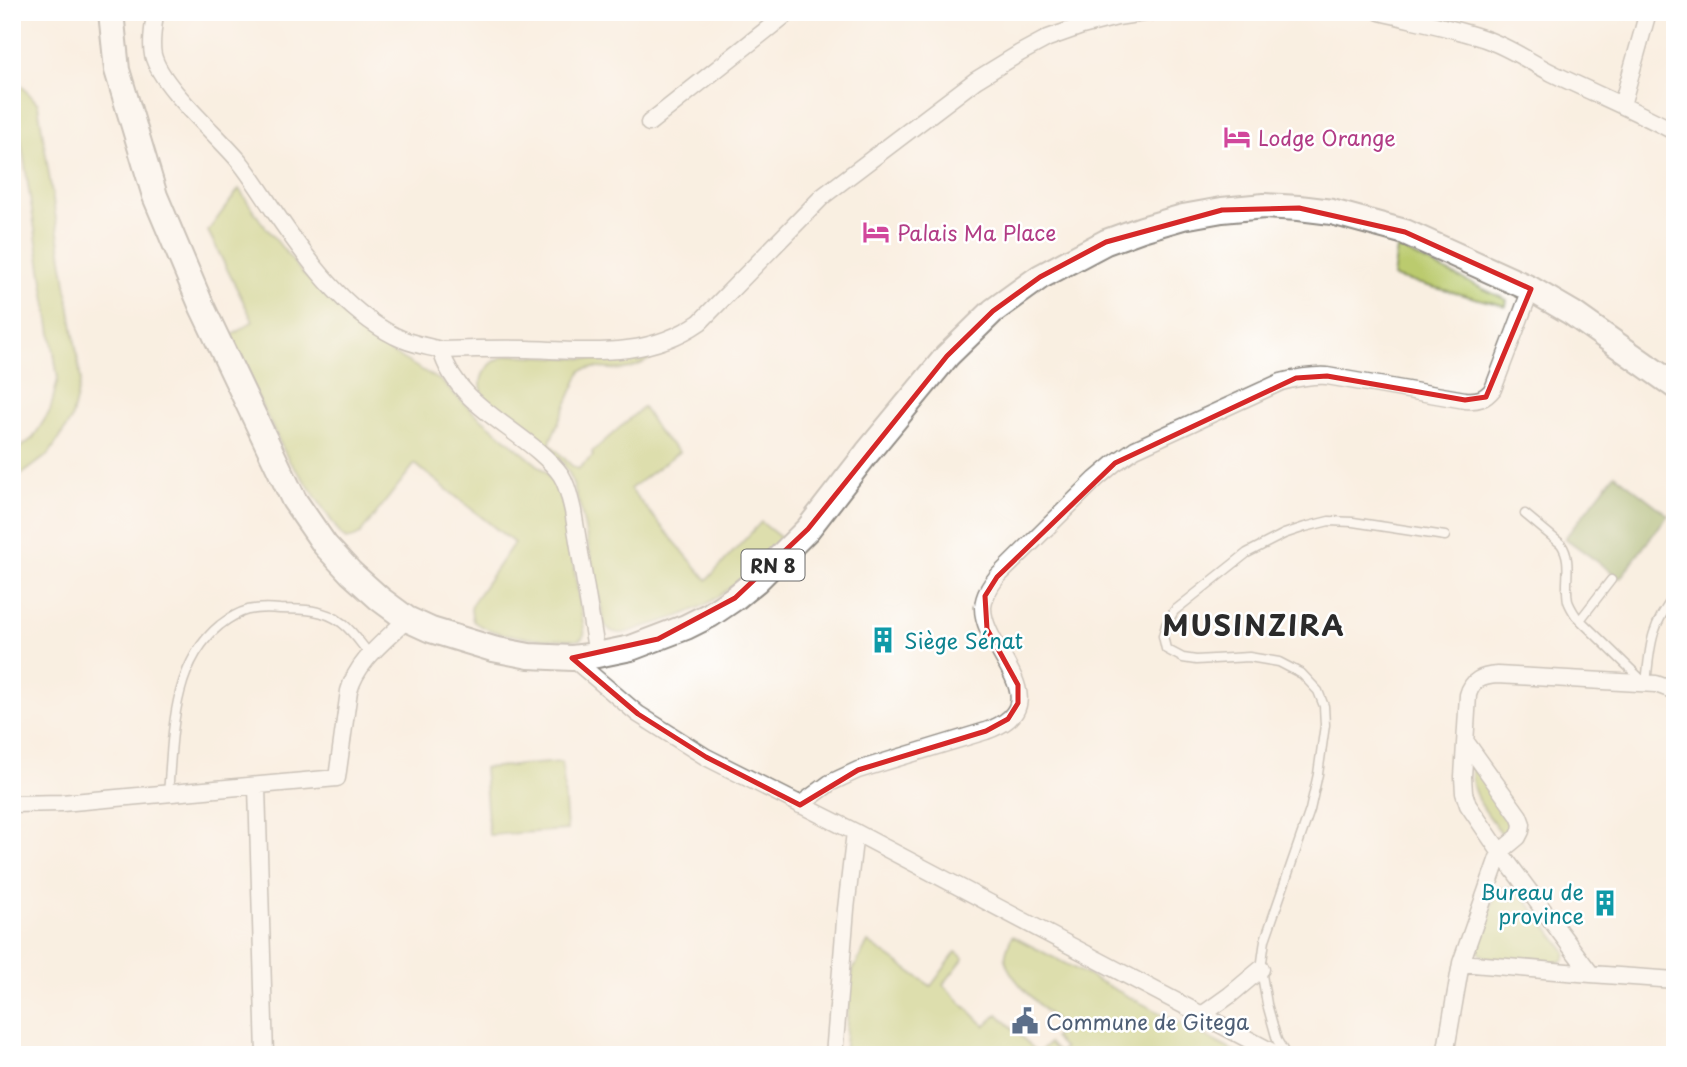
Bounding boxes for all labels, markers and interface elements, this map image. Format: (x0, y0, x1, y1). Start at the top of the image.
place label: Lodge Orange (1258, 121, 1396, 153)
hotel icon: Lodge Orange (1222, 122, 1252, 152)
place label: Palais Ma Place (897, 216, 1056, 248)
hotel icon: Palais Ma Place (861, 217, 891, 247)
road number: RN 8 (742, 550, 804, 580)
district label: MUSINZIRA (1162, 603, 1346, 646)
place label: Siège Sénat (904, 624, 1023, 656)
building icon: Siège Sénat (868, 625, 898, 655)
place label: Bureau de province (1480, 875, 1584, 931)
building icon: Bureau de province (1590, 888, 1620, 918)
place label: Commune de Gitega (1046, 1005, 1249, 1037)
public building icon: Commune de Gitega (1010, 1006, 1040, 1036)

